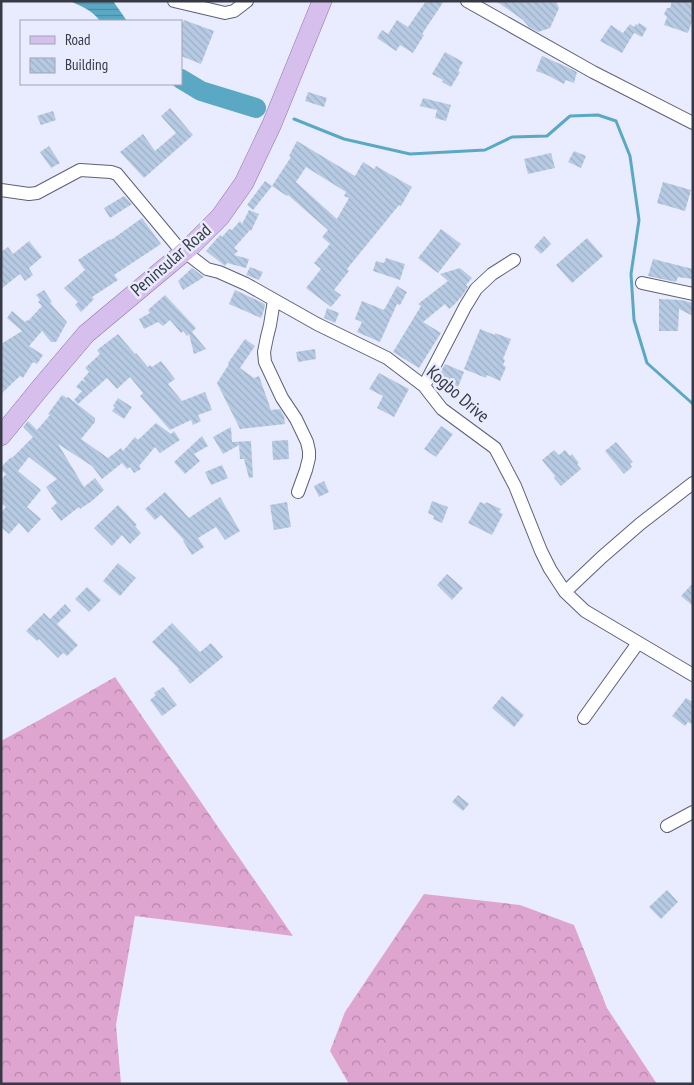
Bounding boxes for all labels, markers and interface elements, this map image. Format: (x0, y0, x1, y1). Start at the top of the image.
legend (20, 20, 182, 85)
text: Road (65, 30, 91, 49)
text: Building (65, 55, 108, 74)
street label: Peninsular Road (126, 218, 216, 301)
street label: Kogbo Drive (422, 360, 494, 427)

